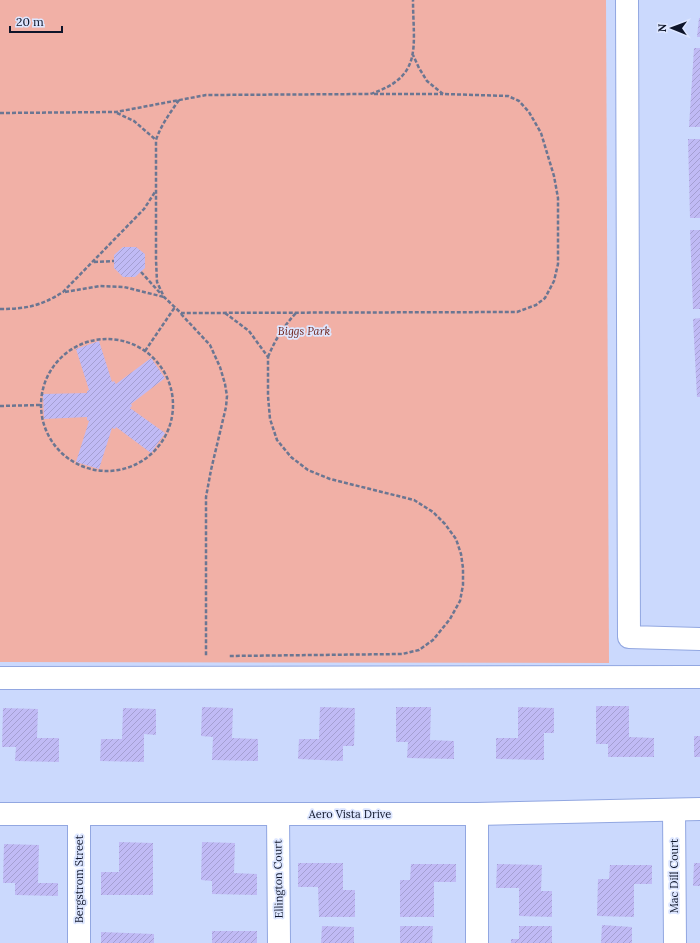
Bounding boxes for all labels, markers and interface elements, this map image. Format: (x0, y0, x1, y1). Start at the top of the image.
scale bar (10, 8, 62, 34)
north arrow (652, 8, 692, 48)
text: 20 m (16, 14, 44, 29)
text: N (655, 23, 669, 32)
park label: Biggs Park (278, 324, 330, 338)
street label: Aero Vista Drive (308, 807, 391, 821)
street label: Bergstrom Street (72, 834, 86, 923)
street label: Mac Dill Court (667, 838, 681, 913)
street label: Ellington Court (270, 839, 286, 918)

